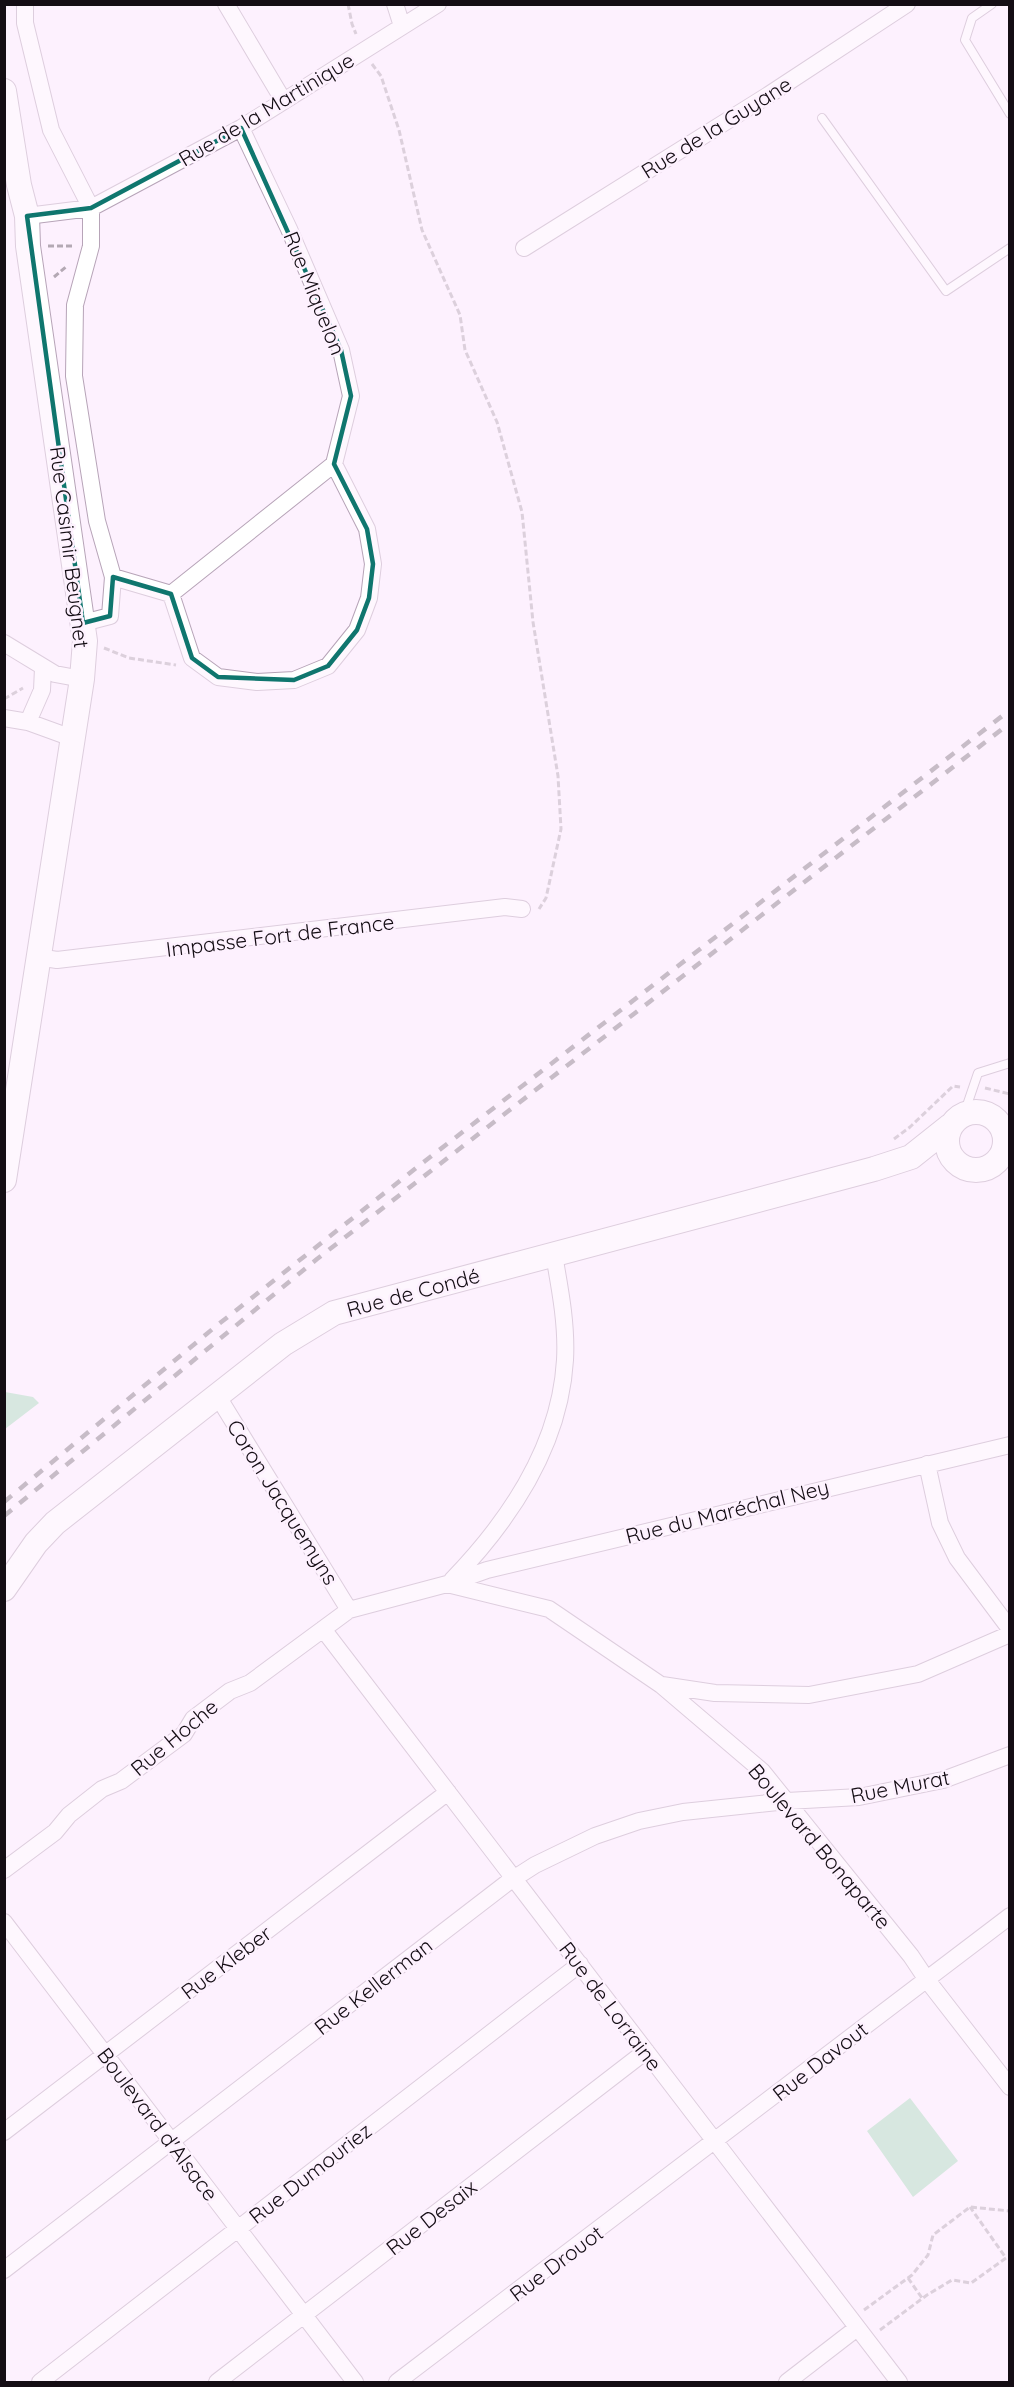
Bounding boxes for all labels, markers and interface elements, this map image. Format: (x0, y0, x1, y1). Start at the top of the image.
street label: Rue de la Martinique (174, 46, 358, 172)
street label: Rue de la Guyane (636, 70, 796, 184)
street label: Rue Miquelon (278, 227, 352, 359)
street label: Rue Casimir Beugnet (45, 445, 95, 649)
street label: Impasse Fort de France (164, 908, 396, 962)
street label: Rue de Condé (344, 1262, 482, 1322)
street label: Coron Jacquemyns (222, 1415, 344, 1589)
street label: Rue du Maréchal Ney (623, 1473, 831, 1549)
street label: Rue Hoche (125, 1693, 223, 1781)
street label: Boulevard Bonaparte (743, 1758, 897, 1934)
street label: Rue Murat (848, 1764, 952, 1808)
street label: Rue Kleber (176, 1919, 276, 2005)
street label: Rue Kellerman (309, 1932, 437, 2040)
street label: Rue de Lorraine (554, 1936, 668, 2076)
street label: Rue Davout (767, 2016, 873, 2106)
street label: Boulevard d'Alsace (92, 2042, 224, 2206)
street label: Rue Dumouriez (243, 2117, 377, 2229)
street label: Rue Desaix (380, 2174, 482, 2260)
street label: Rue Drouot (504, 2219, 608, 2307)

